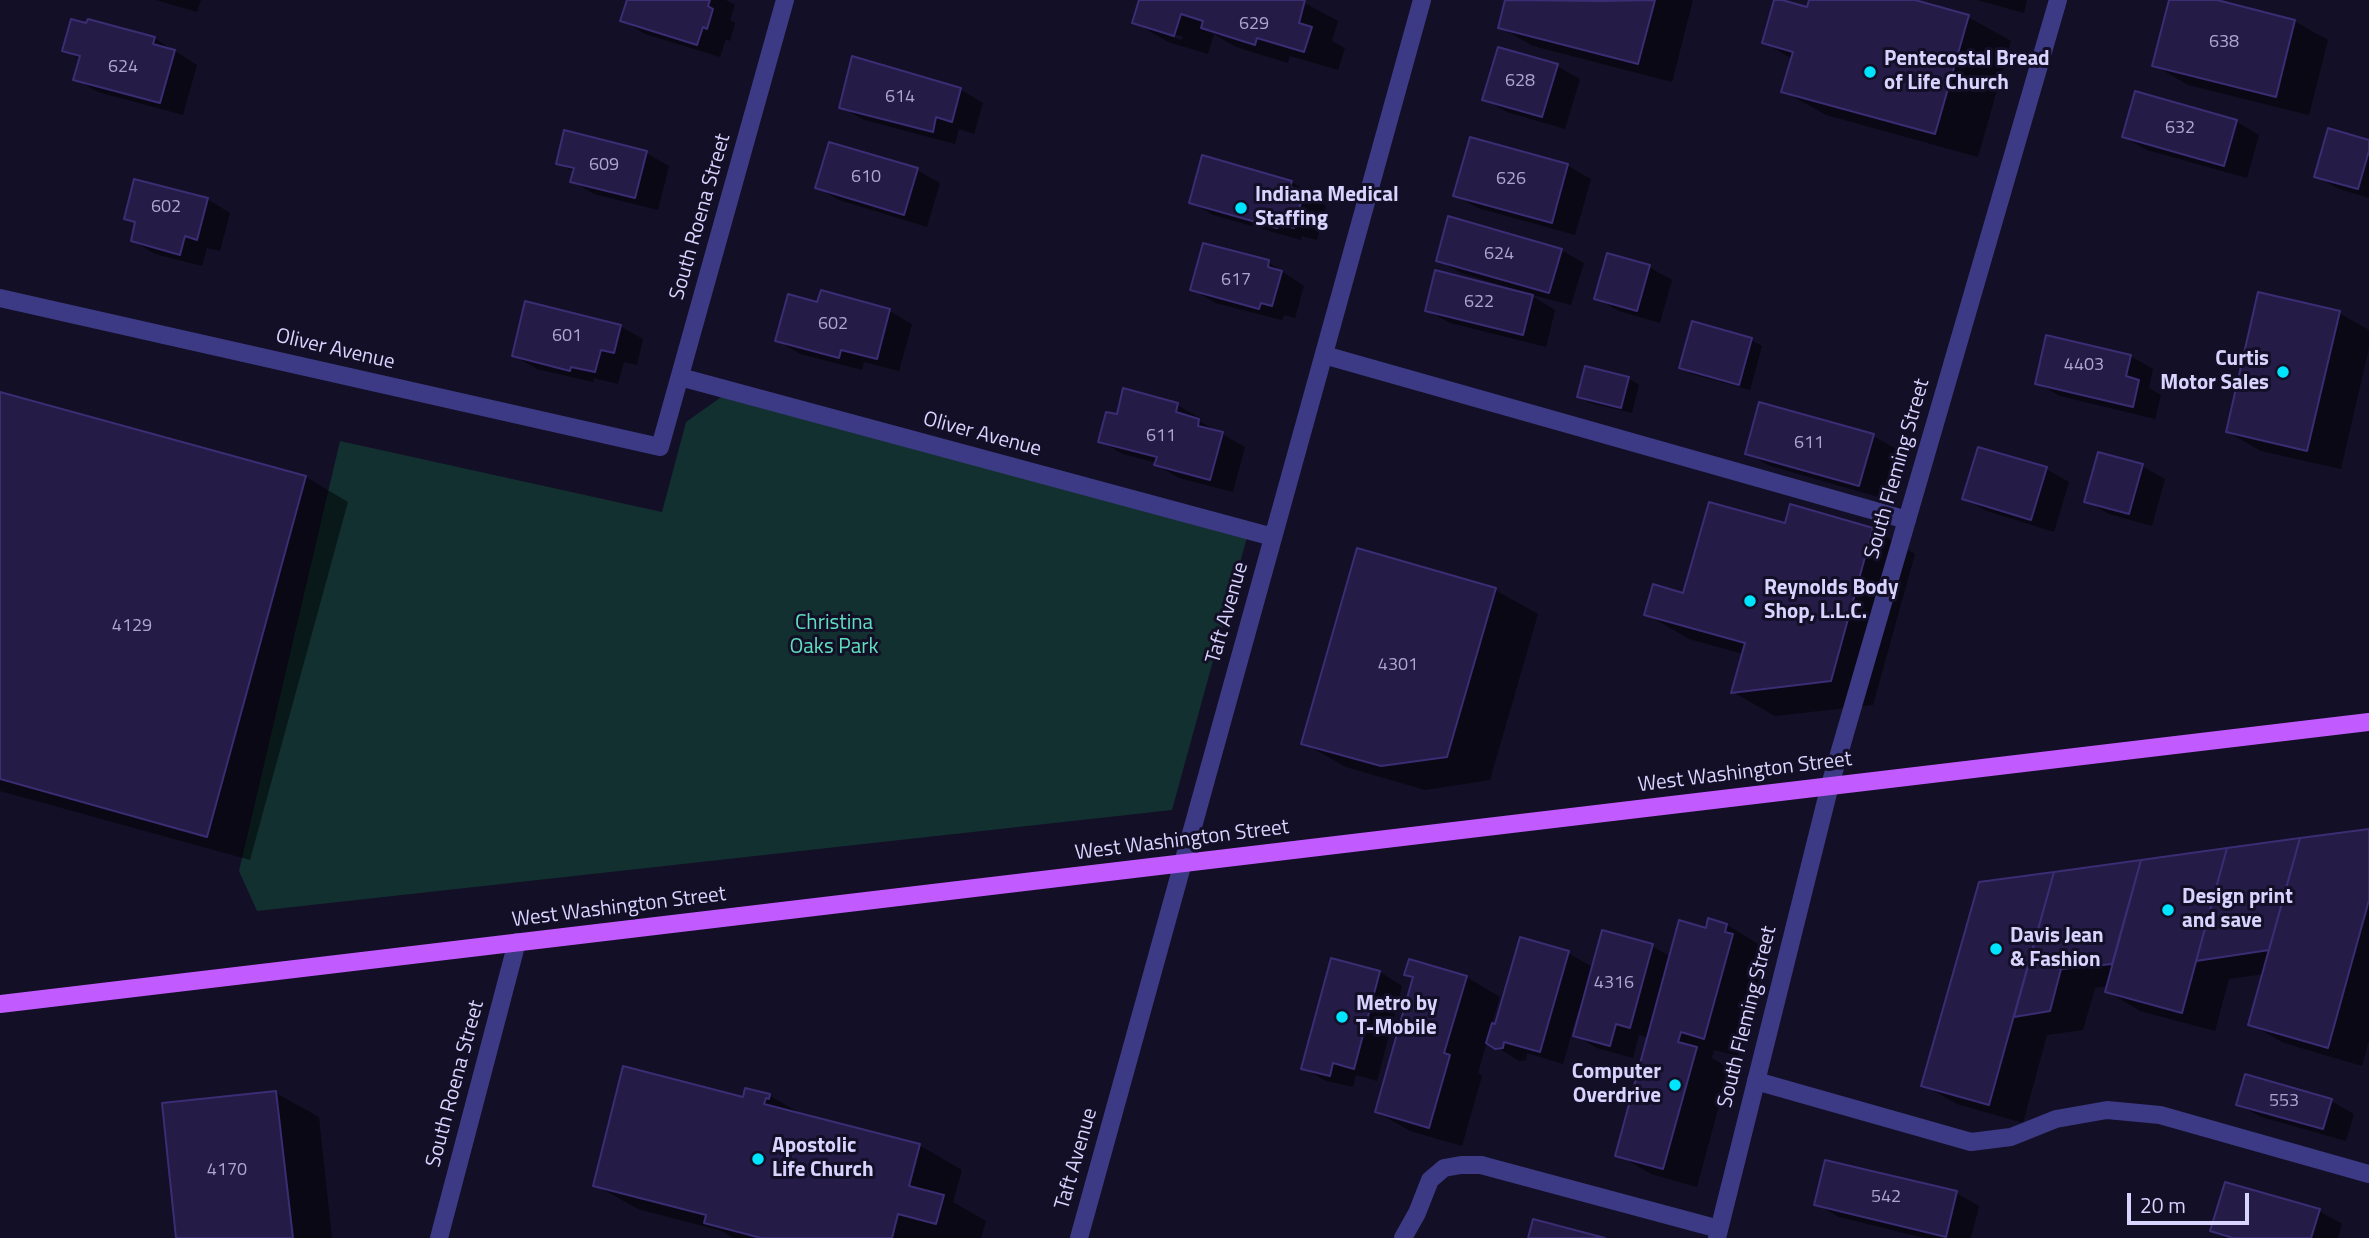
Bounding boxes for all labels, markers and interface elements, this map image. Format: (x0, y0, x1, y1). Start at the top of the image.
house number: 629 (1239, 14, 1269, 36)
house number: 638 (2209, 32, 2239, 54)
place label: Pentecostal Bread of Life Church (1884, 47, 2050, 97)
house number: 624 (108, 57, 138, 79)
marker: Pentecostal Bread of Life Church (1862, 64, 1878, 80)
house number: 628 (1505, 71, 1535, 93)
house number: 614 (885, 87, 915, 109)
house number: 632 (2165, 118, 2195, 140)
street label: South Roena Street (665, 131, 737, 303)
house number: 609 (589, 155, 619, 177)
house number: 610 (851, 167, 881, 189)
house number: 626 (1496, 169, 1526, 191)
place label: Indiana Medical Staffing (1255, 183, 1399, 233)
house number: 602 (151, 197, 181, 219)
marker: Indiana Medical Staffing (1233, 200, 1249, 216)
house number: 624 (1484, 244, 1514, 266)
house number: 617 (1221, 270, 1251, 292)
house number: 622 (1464, 292, 1494, 314)
house number: 602 (818, 314, 848, 336)
street label: Oliver Avenue (273, 324, 397, 376)
house number: 601 (552, 326, 582, 348)
place label: Curtis Motor Sales (2160, 347, 2269, 397)
house number: 4403 (2064, 355, 2104, 377)
marker: Curtis Motor Sales (2275, 364, 2291, 380)
street label: South Fleming Street (1860, 376, 1936, 562)
street label: Oliver Avenue (920, 407, 1044, 463)
house number: 611 (1146, 426, 1176, 448)
house number: 611 (1794, 433, 1824, 455)
street label: Taft Avenue (1202, 559, 1254, 667)
place label: Reynolds Body Shop, L.L.C. (1764, 576, 1898, 626)
marker: Reynolds Body Shop, L.L.C. (1742, 593, 1758, 609)
park label: Christina Oaks Park (789, 611, 879, 661)
house number: 4129 (112, 616, 152, 638)
house number: 4301 (1378, 655, 1418, 677)
street label: West Washington Street (1636, 747, 1854, 799)
street label: West Washington Street (1073, 815, 1291, 867)
street label: West Washington Street (510, 882, 728, 934)
place label: Design print and save (2182, 885, 2293, 935)
marker: Design print and save (2160, 902, 2176, 918)
street label: South Fleming Street (1713, 924, 1783, 1110)
place label: Davis Jean & Fashion (2010, 924, 2104, 974)
marker: Davis Jean & Fashion (1988, 941, 2004, 957)
house number: 4316 (1594, 973, 1634, 995)
place label: Metro by T-Mobile (1356, 992, 1438, 1042)
street label: South Roena Street (422, 998, 490, 1170)
marker: Metro by T-Mobile (1334, 1009, 1350, 1025)
place label: Computer Overdrive (1572, 1060, 1661, 1110)
marker: Computer Overdrive (1667, 1077, 1683, 1093)
house number: 553 (2269, 1091, 2299, 1113)
street label: Taft Avenue (1051, 1105, 1103, 1213)
place label: Apostolic Life Church (772, 1134, 873, 1184)
marker: Apostolic Life Church (750, 1151, 766, 1167)
house number: 4170 (207, 1160, 247, 1182)
scale bar (2131, 1178, 2254, 1222)
house number: 542 (1871, 1187, 1901, 1209)
text: 20 m (2140, 1189, 2186, 1221)

